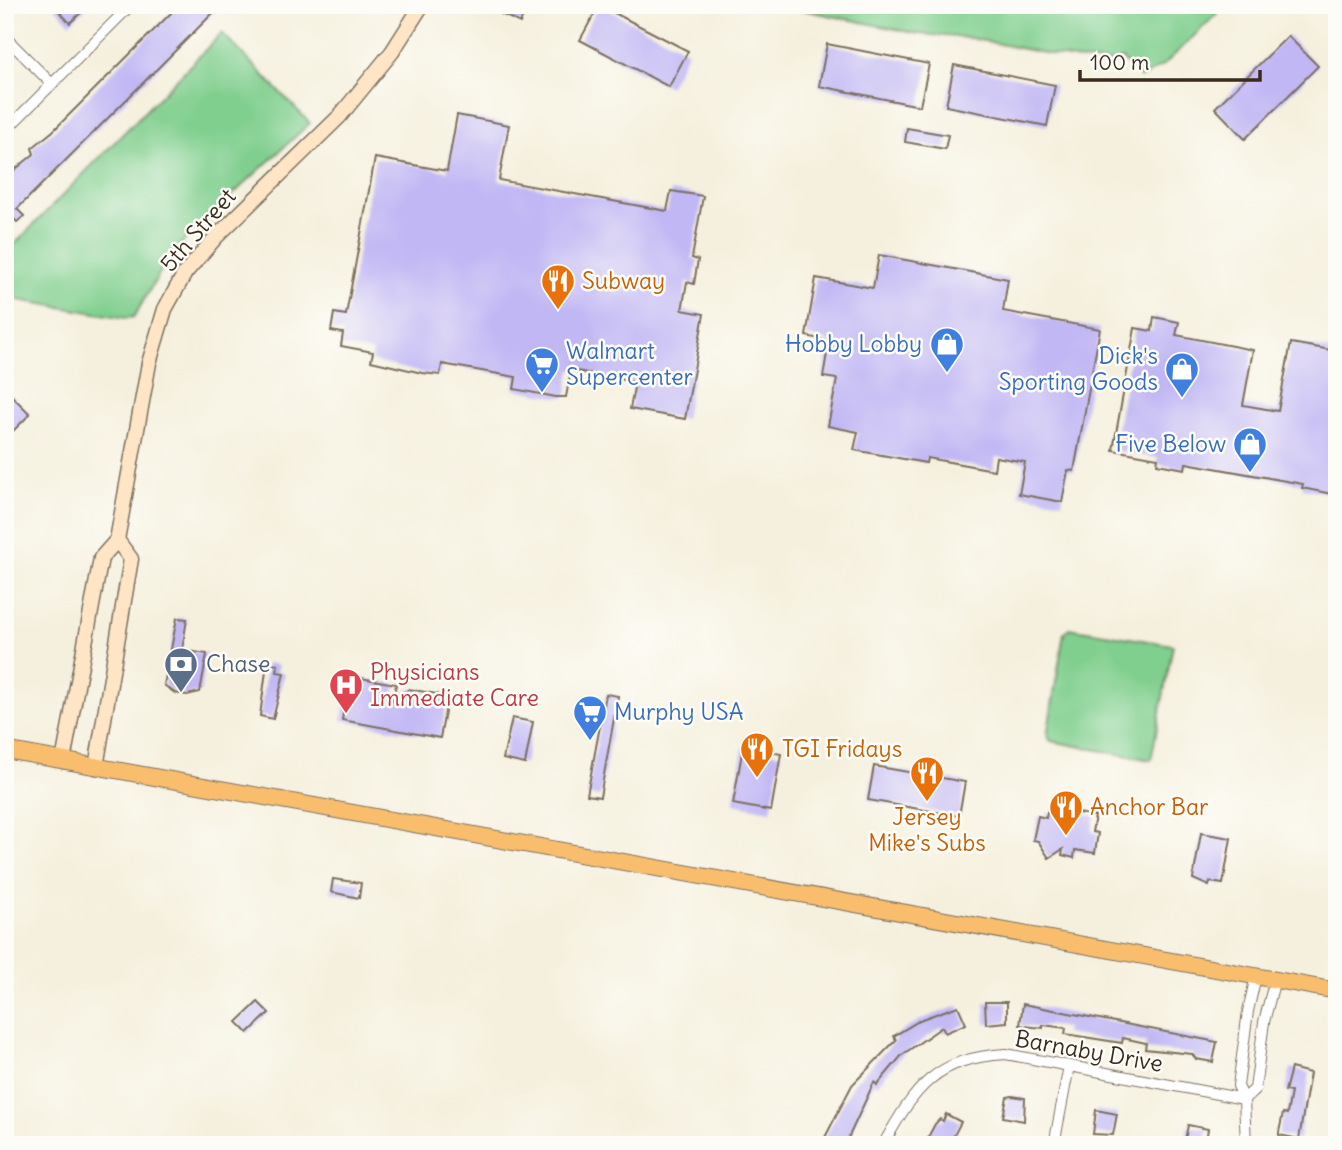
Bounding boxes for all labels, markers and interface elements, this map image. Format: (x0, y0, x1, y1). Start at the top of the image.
scale bar (1080, 38, 1260, 82)
text: 100 m (1090, 49, 1149, 76)
street label: 5th Street (154, 182, 242, 277)
restaurant icon: Subway (539, 262, 577, 311)
place label: Subway (582, 266, 665, 295)
shop icon: Hobby Lobby (928, 325, 966, 374)
place label: Hobby Lobby (785, 329, 922, 358)
place label: Walmart Supercenter (566, 336, 694, 391)
place label: Dick's Sporting Goods (999, 341, 1158, 396)
supermarket icon: Walmart Supercenter (523, 345, 561, 394)
shop icon: Dick's Sporting Goods (1163, 350, 1201, 399)
shop icon: Five Below (1231, 425, 1269, 474)
place label: Five Below (1115, 429, 1226, 458)
bank icon: Chase (162, 645, 200, 694)
place label: Chase (206, 649, 270, 678)
place label: Physicians Immediate Care (370, 657, 539, 712)
hospital icon: Physicians Immediate Care (327, 666, 365, 715)
supermarket icon: Murphy USA (571, 693, 609, 742)
place label: Murphy USA (614, 697, 743, 726)
restaurant icon: TGI Fridays (738, 730, 776, 779)
place label: TGI Fridays (782, 734, 902, 763)
restaurant icon: Jersey Mike's Subs (908, 754, 946, 803)
restaurant icon: Anchor Bar (1047, 788, 1085, 837)
place label: Anchor Bar (1090, 792, 1209, 821)
place label: Jersey Mike's Subs (868, 802, 986, 857)
street label: Barnaby Drive (1013, 1023, 1165, 1078)

